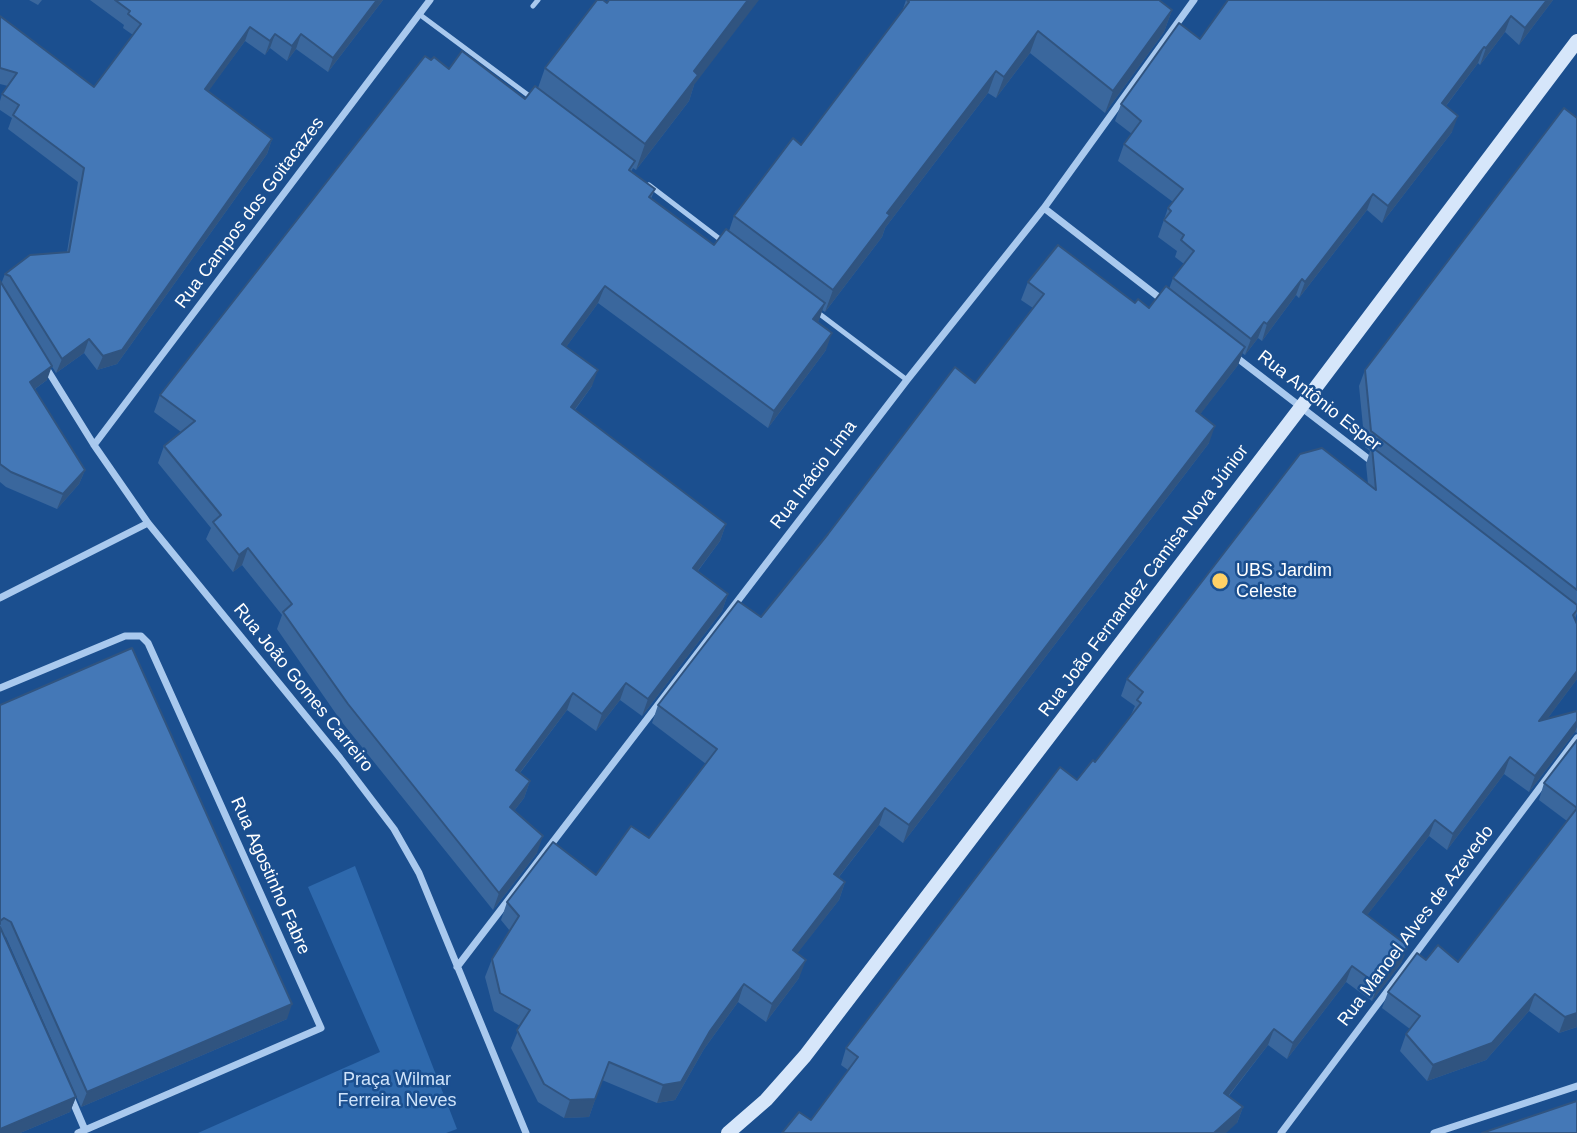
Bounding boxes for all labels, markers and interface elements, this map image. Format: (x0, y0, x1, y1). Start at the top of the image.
street label: Rua Campos dos Goitacazes (171, 113, 329, 313)
street label: Rua Antônio Esper (1253, 346, 1385, 456)
street label: Rua Inácio Lima (766, 417, 862, 533)
street label: Rua João Fernandez Camisa Nova Júnior (1035, 441, 1253, 721)
place label: UBS Jardim Celeste (1236, 560, 1332, 602)
marker: UBS Jardim Celeste (1210, 571, 1230, 591)
street label: Rua João Gomes Carreiro (229, 600, 377, 776)
street label: Rua Agostinho Fabre (226, 794, 314, 958)
street label: Rua Manoel Alves de Azevedo (1333, 821, 1499, 1031)
park label: Praça Wilmar Ferreira Neves (337, 1069, 457, 1112)

